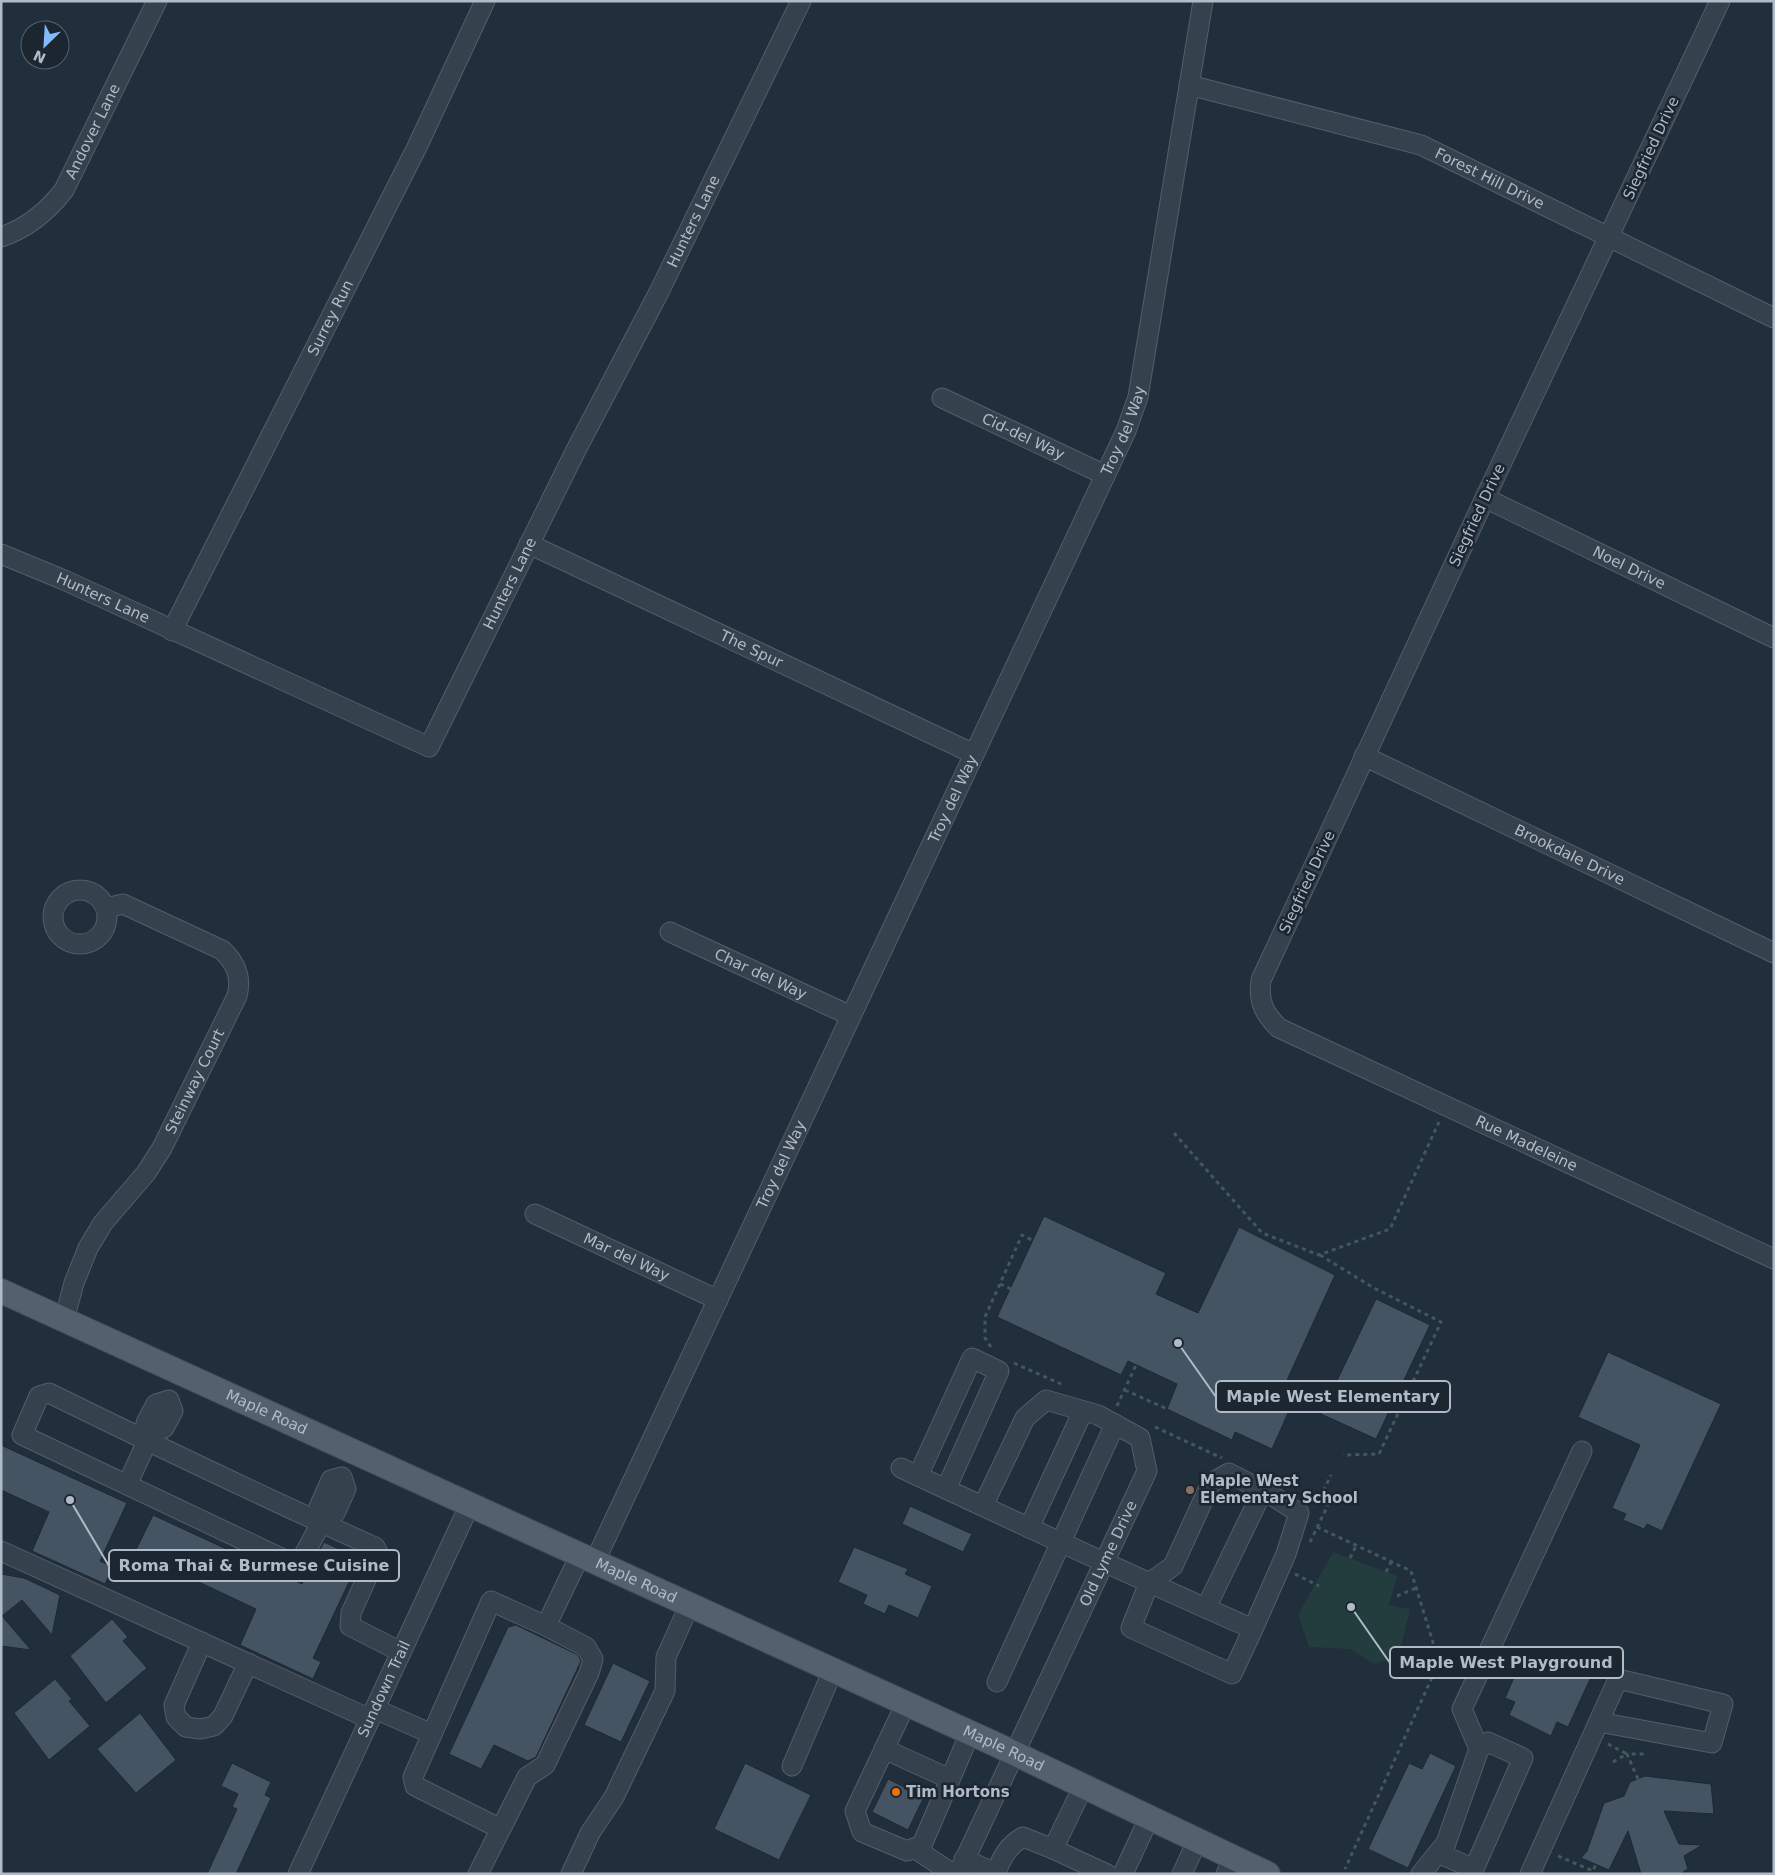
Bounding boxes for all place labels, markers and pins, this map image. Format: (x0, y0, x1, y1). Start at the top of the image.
callout: Maple West Elementary (1216, 1381, 1450, 1412)
place label: Maple West Elementary School (1200, 1472, 1358, 1507)
marker: Maple West Elementary School (1184, 1484, 1196, 1496)
callout: Roma Thai & Burmese Cuisine (109, 1550, 399, 1581)
callout: Maple West Playground (1390, 1647, 1623, 1678)
place label: Tim Hortons (906, 1783, 1010, 1801)
marker: Tim Hortons (890, 1786, 902, 1798)

